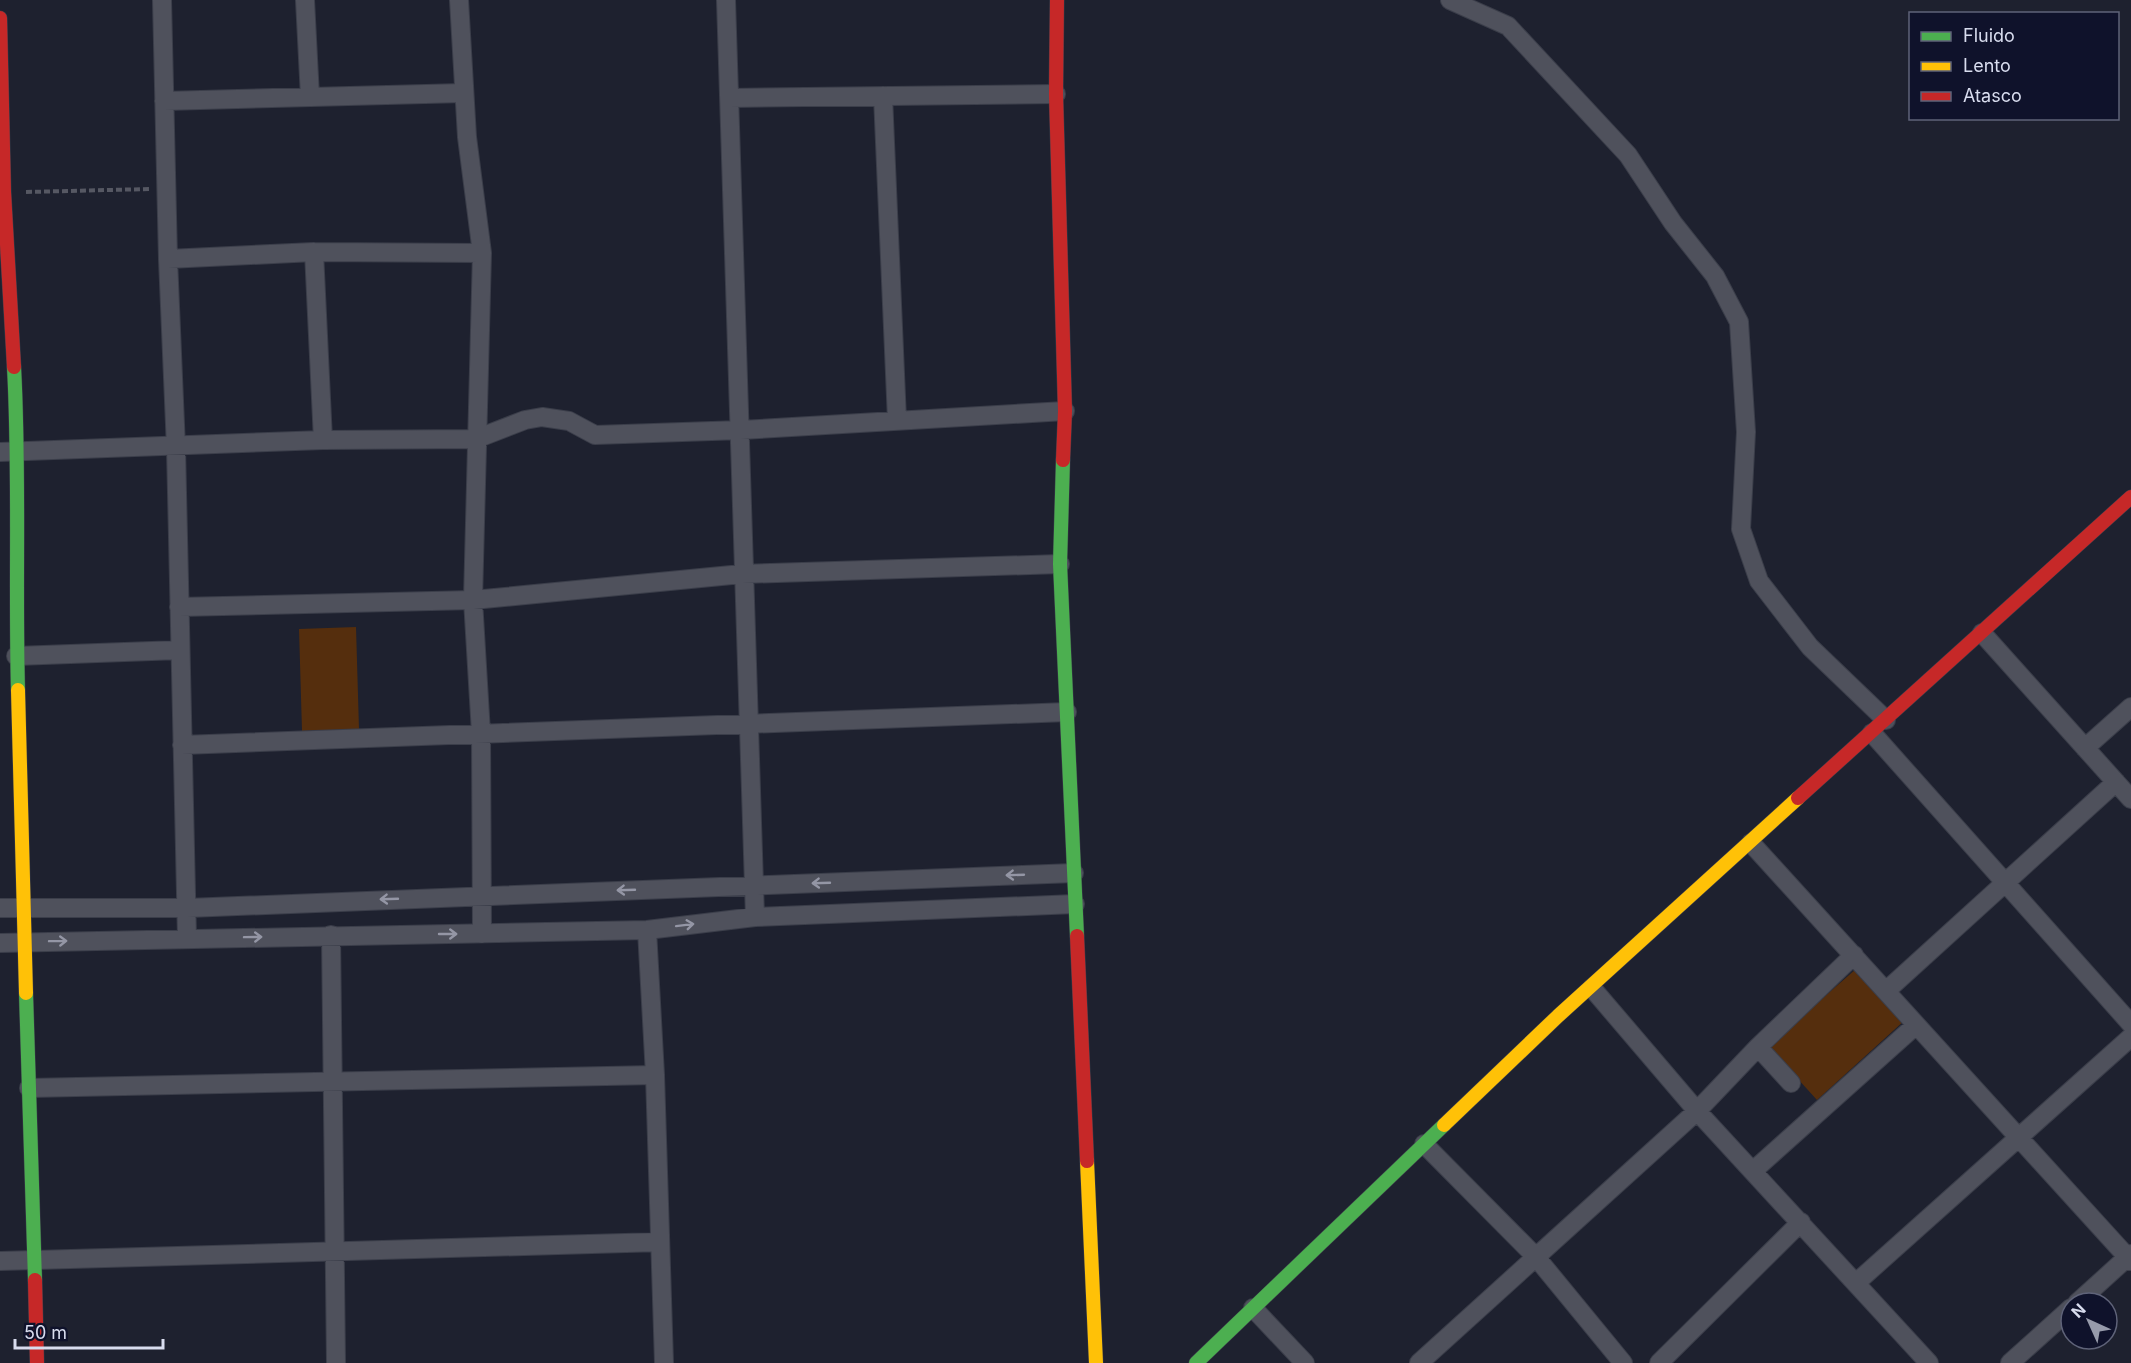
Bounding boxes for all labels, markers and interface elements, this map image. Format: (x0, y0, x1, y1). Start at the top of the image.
legend (1909, 12, 2119, 120)
text: Fluido (1963, 25, 2015, 46)
text: Lento (1963, 55, 2011, 76)
text: Atasco (1963, 85, 2022, 106)
one-way arrow (1006, 870, 1026, 881)
one-way arrow (811, 877, 831, 888)
one-way arrow (616, 884, 636, 895)
one-way arrow (379, 893, 399, 904)
one-way arrow (675, 919, 695, 930)
one-way arrow (438, 928, 458, 940)
one-way arrow (243, 931, 263, 943)
one-way arrow (48, 935, 68, 947)
north arrow (2059, 1291, 2119, 1351)
text: N (2067, 1299, 2090, 1322)
scale bar (15, 1312, 164, 1350)
text: 50 m (24, 1322, 67, 1343)

